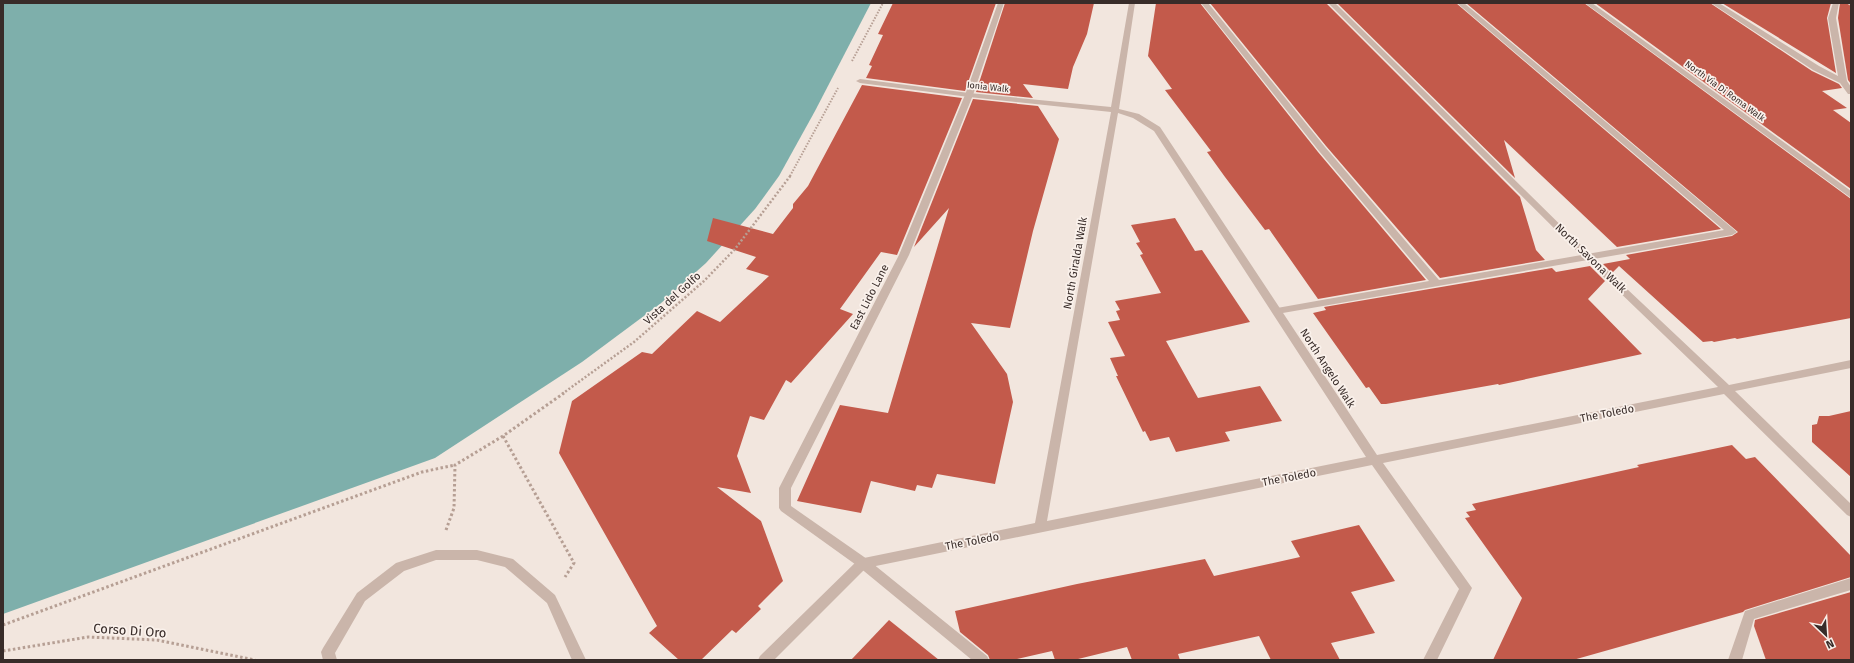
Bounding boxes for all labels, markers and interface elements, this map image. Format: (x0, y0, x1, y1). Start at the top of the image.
street label: North Via Di Roma Walk (1683, 59, 1767, 124)
street label: Ionia Walk (966, 80, 1010, 94)
street label: North Giralda Walk (1061, 216, 1090, 310)
street label: North Savona Walk (1552, 221, 1629, 296)
street label: East Lido Lane (847, 262, 892, 332)
street label: Vista del Golfo (641, 269, 704, 327)
street label: North Angelo Walk (1297, 326, 1358, 411)
street label: The Toledo (1579, 402, 1635, 425)
street label: The Toledo (1261, 466, 1317, 489)
street label: The Toledo (944, 530, 1000, 553)
north arrow (1806, 615, 1846, 655)
street label: Corso Di Oro (93, 620, 167, 641)
text: N (1824, 636, 1836, 651)

